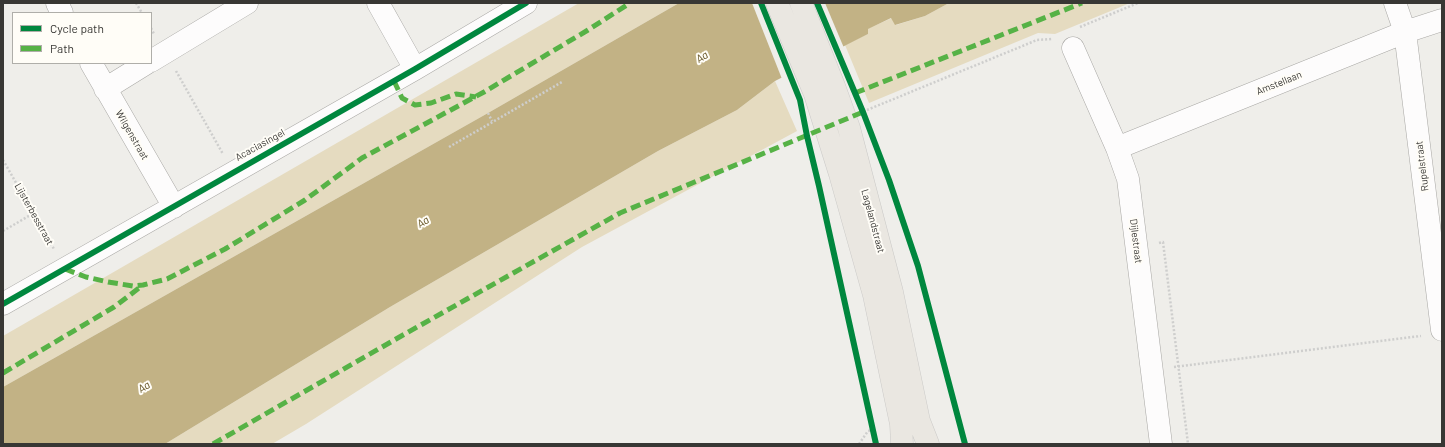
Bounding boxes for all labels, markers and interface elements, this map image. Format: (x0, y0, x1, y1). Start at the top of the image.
legend (12, 12, 152, 64)
text: Cycle path (50, 21, 104, 35)
text: Path (50, 41, 74, 55)
water label: Aa (693, 48, 711, 66)
street label: Amstellaan (1254, 68, 1304, 98)
street label: Wilgenstraat (113, 108, 151, 162)
street label: Acaciasingel (233, 126, 287, 164)
street label: Rupelstraat (1413, 140, 1431, 192)
street label: Lijsterbesstraat (12, 181, 56, 247)
street label: Lagelandstraat (859, 188, 887, 254)
water label: Aa (414, 213, 432, 231)
street label: Dijlestraat (1127, 218, 1145, 264)
water label: Aa (135, 378, 153, 396)

